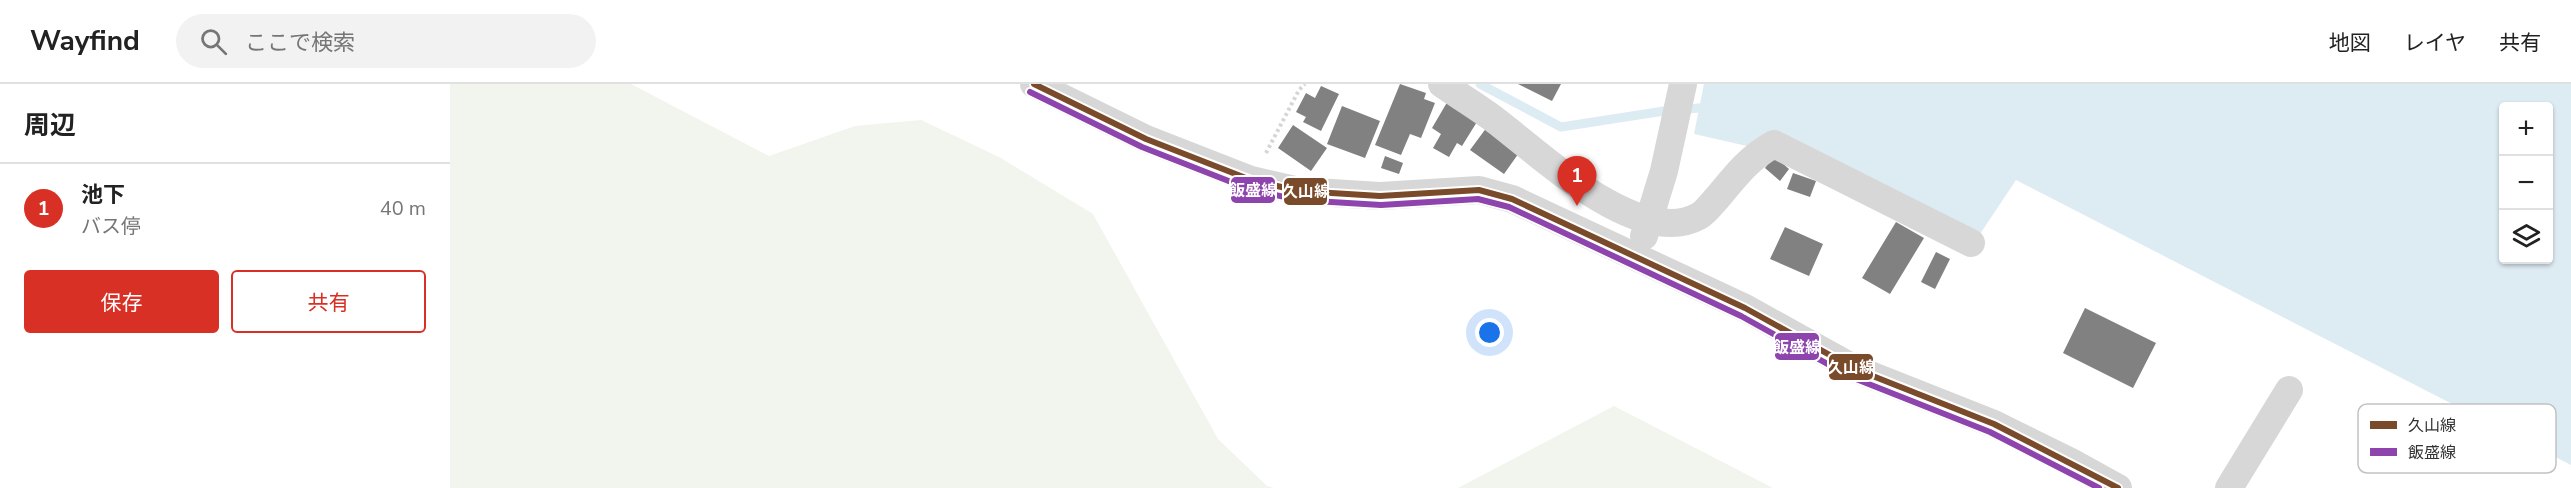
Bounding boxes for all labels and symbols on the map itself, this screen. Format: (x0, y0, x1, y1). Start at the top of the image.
pin: 1 (1558, 156, 1596, 206)
line badge: 飯盛線 (1230, 176, 1276, 204)
line badge: 久山線 (1283, 177, 1328, 206)
text: 飯盛線 (1228, 180, 1277, 202)
text: 久山線 (1282, 181, 1330, 203)
your location (1475, 318, 1504, 347)
line badge: 飯盛線 (1774, 332, 1820, 361)
text: 飯盛線 (1772, 337, 1821, 359)
line badge: 久山線 (1828, 353, 1874, 381)
text: 久山線 (1827, 357, 1875, 379)
legend (2358, 404, 2556, 473)
text: 久山線 (2408, 415, 2456, 437)
text: 飯盛線 (2408, 442, 2456, 464)

